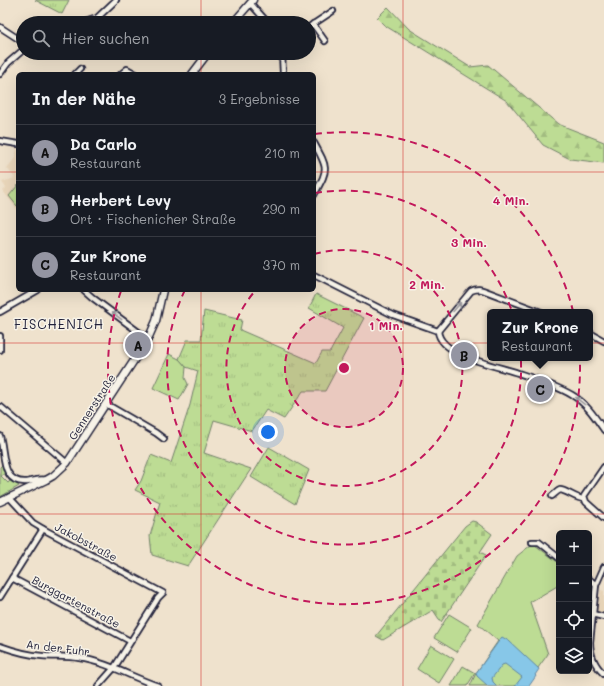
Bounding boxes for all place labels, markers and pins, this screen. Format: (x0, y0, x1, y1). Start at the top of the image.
pin: A (125, 330, 151, 360)
pin: B (451, 340, 477, 370)
centre of rings (337, 361, 351, 375)
pin: C (527, 374, 553, 404)

